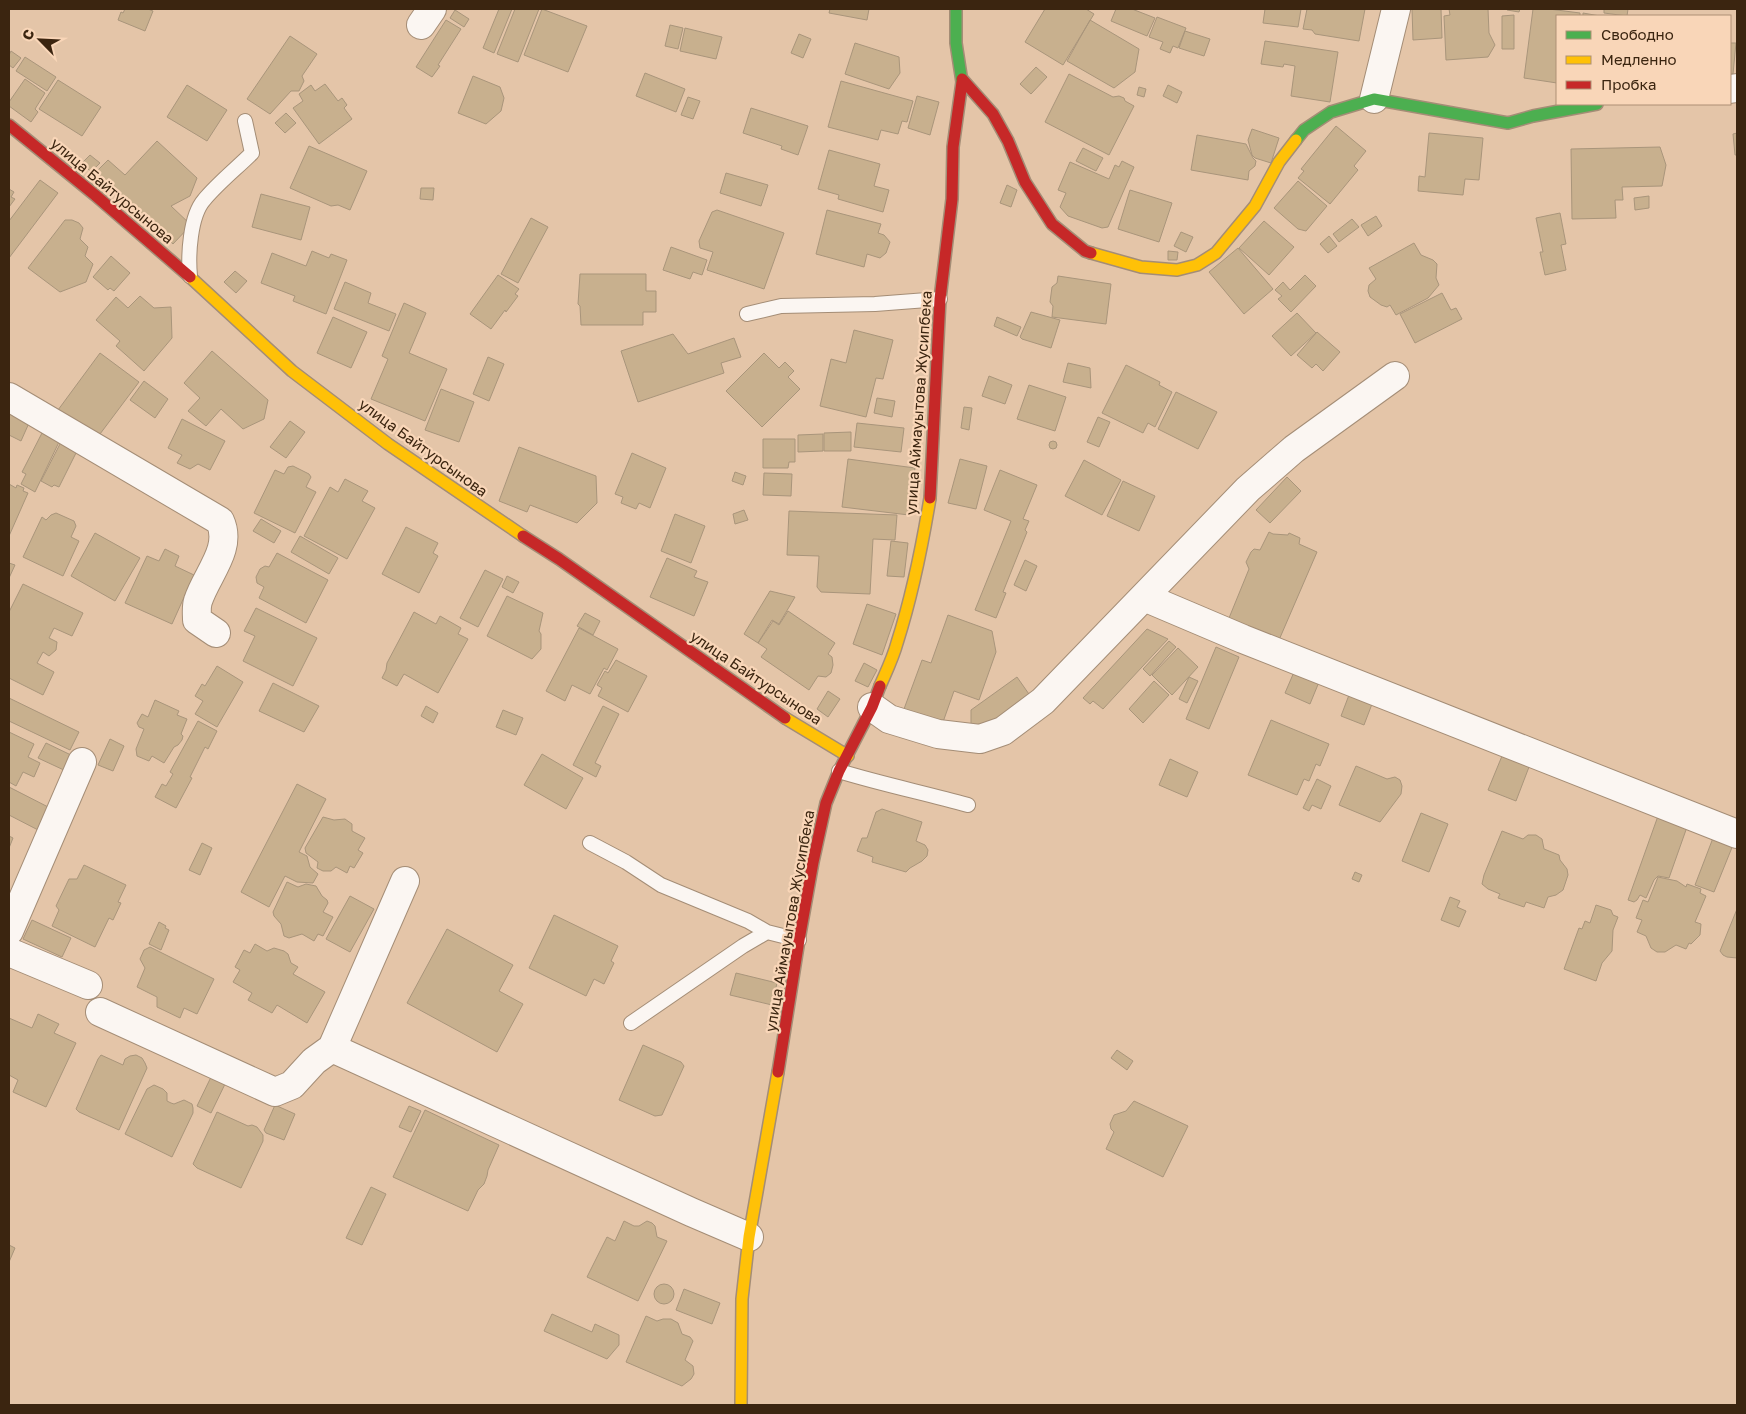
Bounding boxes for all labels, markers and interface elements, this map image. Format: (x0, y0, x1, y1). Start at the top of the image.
north arrow (15, 15, 65, 65)
legend (1556, 15, 1731, 105)
text: Свободно (1601, 25, 1674, 43)
text: С (18, 26, 37, 43)
text: Медленно (1601, 50, 1677, 68)
text: Пробка (1601, 75, 1656, 93)
street label: улица Байтурсынова (48, 134, 178, 247)
street label: улица Аймауытова Жусипбека (901, 290, 935, 516)
street label: улица Байтурсынова (356, 394, 492, 500)
street label: улица Байтурсынова (687, 626, 826, 728)
street label: улица Аймауытова Жусипбека (761, 809, 817, 1033)

